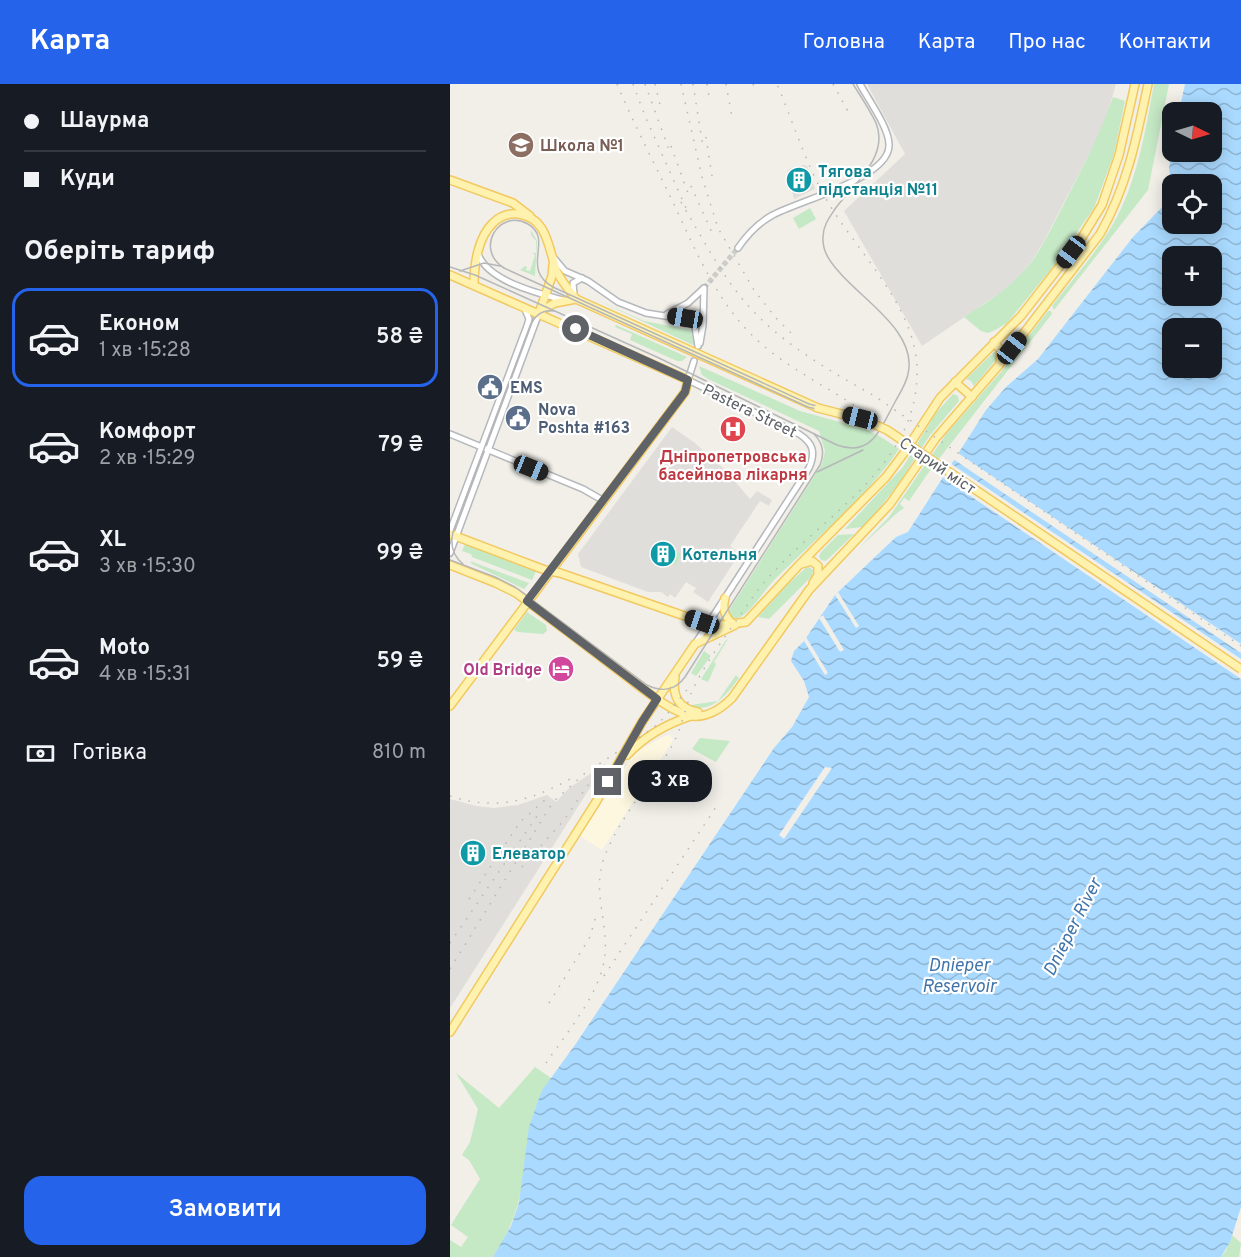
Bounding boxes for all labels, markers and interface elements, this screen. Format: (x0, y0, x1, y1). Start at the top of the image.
text: Карта (30, 24, 110, 60)
text: Головна (803, 29, 885, 56)
text: Карта (918, 29, 975, 56)
text: Про нас (1008, 29, 1086, 56)
text: Контакти (1119, 29, 1211, 56)
north arrow (1162, 102, 1222, 162)
map controls (1162, 102, 1222, 378)
text: Шаурма (60, 108, 149, 135)
school or university icon: Школа №1 (506, 130, 536, 160)
place label: Школа №1 (540, 137, 624, 157)
place label: Тягова пiдстанцiя №11 (818, 163, 938, 201)
building icon: Тягова пiдстанцiя №11 (784, 165, 814, 195)
text: Куди (60, 166, 115, 193)
button: locate (1162, 174, 1222, 234)
car (1053, 232, 1089, 272)
text: Оберіть тариф (24, 235, 215, 269)
button: + (1162, 246, 1222, 306)
car (666, 306, 704, 330)
icon: car (27, 311, 81, 365)
text: Економ (99, 311, 180, 338)
route start (562, 315, 589, 342)
button: − (1162, 318, 1222, 378)
text: 58 ₴ (376, 324, 423, 351)
car (994, 328, 1030, 368)
text: 1 хв · 15:28 (99, 338, 191, 364)
public building icon: EMS (475, 372, 505, 402)
place label: EMS (510, 379, 543, 399)
street label: Pastera Street (699, 380, 799, 443)
place label: Nova Poshta #163 (538, 401, 630, 439)
public building icon: Nova Poshta #163 (503, 403, 533, 433)
car (840, 405, 880, 431)
hospital icon: Дніпропетровська басейнова лікарня (718, 414, 748, 444)
icon: car (27, 419, 81, 473)
text: Комфорт (99, 419, 196, 446)
text: 79 ₴ (378, 432, 423, 459)
street label: Старий міст (895, 434, 979, 500)
text: 2 хв · 15:29 (99, 446, 195, 472)
place label: Дніпропетровська басейнова лікарня (658, 448, 808, 486)
car (511, 453, 551, 483)
icon: car (27, 527, 81, 581)
text: XL (99, 527, 126, 554)
building icon: Котельня (648, 539, 678, 569)
text: 99 ₴ (377, 540, 423, 567)
place label: Котельня (682, 546, 757, 566)
text: 3 хв · 15:30 (99, 554, 196, 580)
car (682, 608, 722, 636)
icon: car (27, 635, 81, 689)
text: Moto (99, 635, 150, 662)
text: 59 ₴ (376, 648, 423, 675)
hotel icon: Old Bridge (546, 654, 576, 684)
place label: Old Bridge (463, 661, 542, 681)
text: 4 хв · 15:31 (99, 662, 191, 688)
icon: cash (24, 737, 57, 770)
text: Готівка (72, 740, 147, 767)
text: 810 m (372, 740, 426, 766)
callout: 3 хв (629, 761, 713, 803)
route end (594, 768, 621, 795)
text: 3 хв (650, 768, 690, 794)
building icon: Елеватор (458, 838, 488, 868)
place label: Елеватор (492, 845, 566, 865)
water label: Dnieper River (1039, 873, 1109, 980)
water label: Dnieper Reservoir (922, 955, 998, 999)
button: Замовити (24, 1176, 426, 1245)

